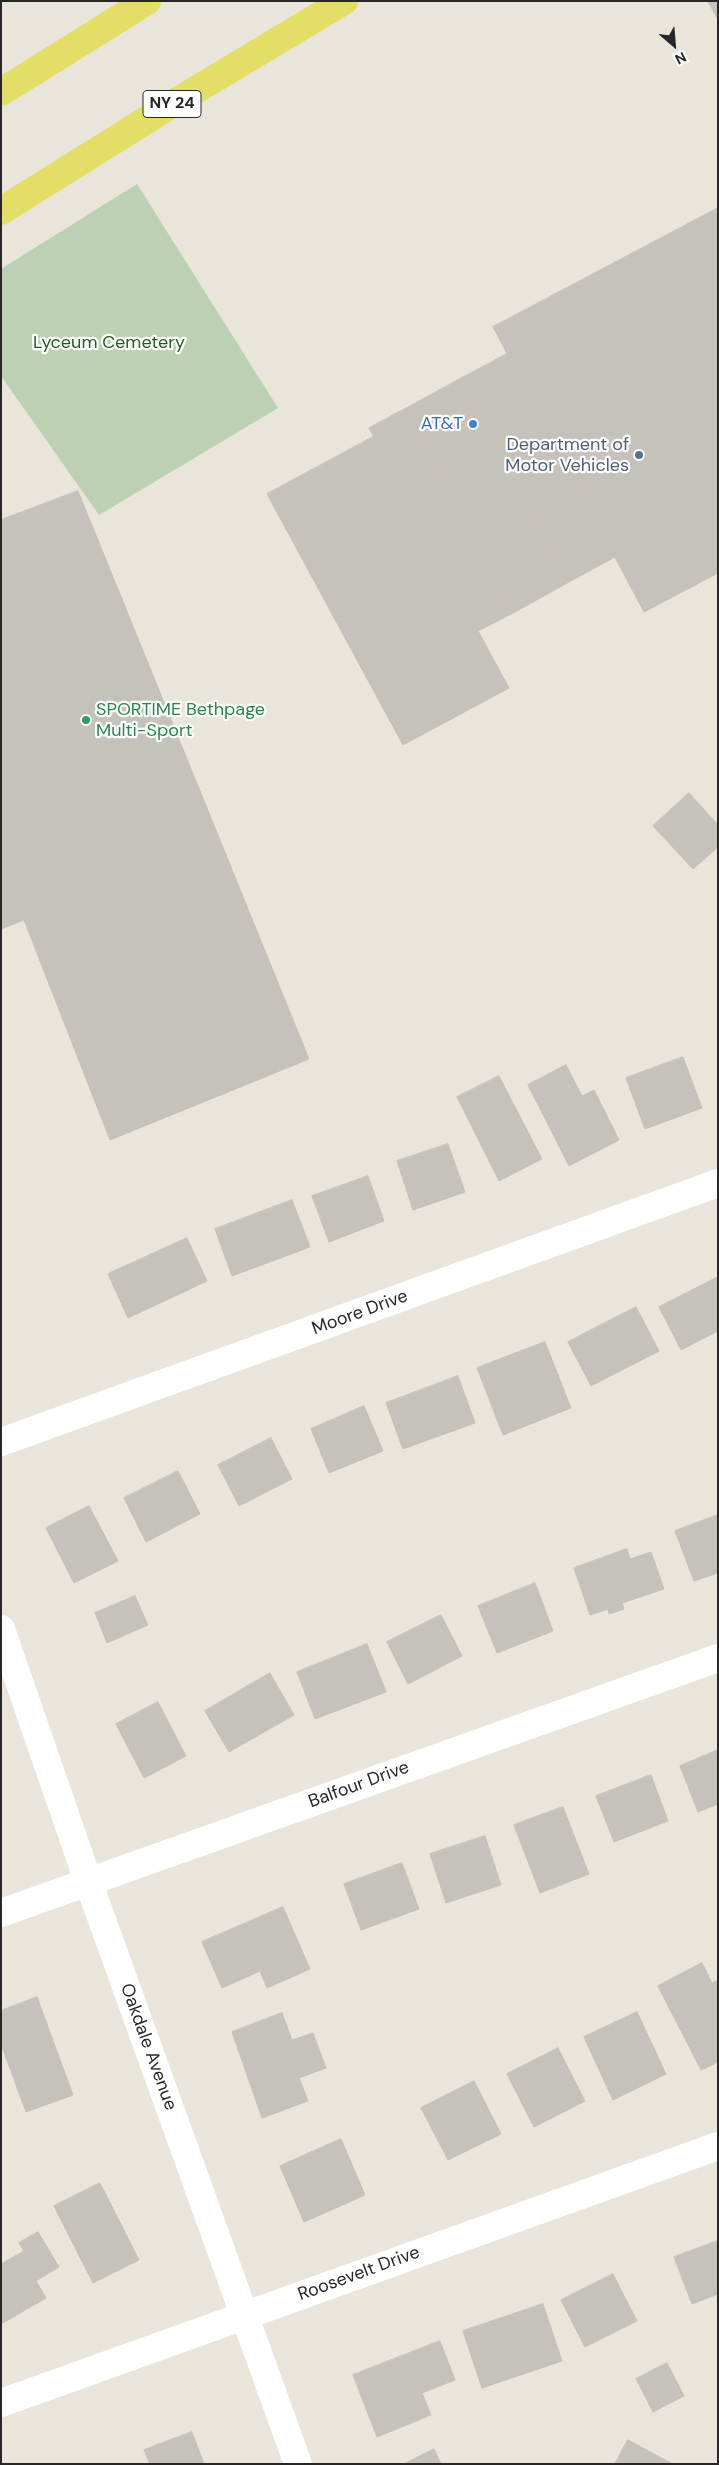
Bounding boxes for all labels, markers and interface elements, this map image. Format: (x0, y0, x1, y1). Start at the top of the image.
north arrow (649, 20, 699, 70)
text: N (672, 48, 689, 69)
road number: NY 24 (143, 90, 201, 118)
park label: Lyceum Cemetery (33, 332, 185, 354)
place label: AT&T (421, 413, 463, 435)
marker: AT&T (467, 418, 479, 430)
place label: Department of Motor Vehicles (505, 434, 629, 476)
marker: Department of Motor Vehicles (633, 449, 645, 461)
place label: SPORTIME Bethpage Multi-Sport (96, 699, 265, 742)
marker: SPORTIME Bethpage Multi-Sport (80, 714, 92, 726)
street label: Moore Drive (309, 1286, 411, 1340)
street label: Balfour Drive (306, 1757, 412, 1813)
street label: Oakdale Avenue (115, 1981, 181, 2113)
street label: Roosevelt Drive (295, 2242, 423, 2306)

